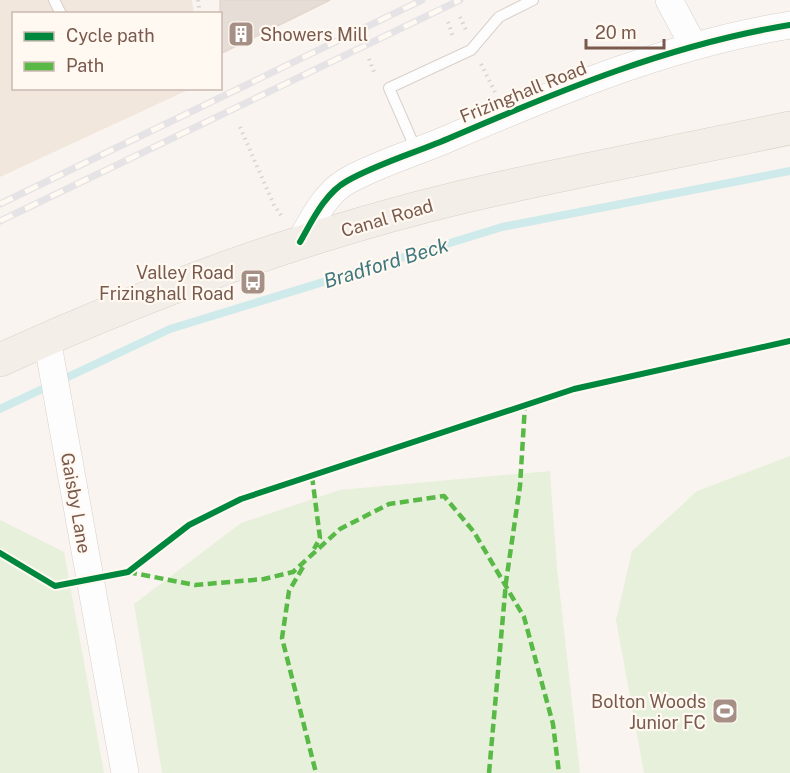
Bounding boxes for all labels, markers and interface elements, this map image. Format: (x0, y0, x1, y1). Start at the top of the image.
legend (12, 12, 222, 90)
scale bar (586, 12, 664, 50)
building icon: Showers Mill (226, 19, 256, 49)
text: 20 m (595, 22, 637, 43)
place label: Showers Mill (260, 24, 368, 45)
text: Cycle path (66, 25, 155, 46)
text: Path (66, 55, 104, 76)
street label: Frizinghall Road (457, 57, 589, 127)
street label: Canal Road (338, 195, 436, 241)
water label: Bradford Beck (321, 233, 452, 293)
place label: Valley Road Frizinghall Road (99, 262, 234, 304)
bus stop icon: Valley Road Frizinghall Road (238, 267, 268, 297)
street label: Gaisby Lane (57, 451, 95, 555)
place label: Bolton Woods Junior FC (591, 691, 706, 733)
sports icon: Bolton Woods Junior FC (710, 696, 740, 726)

